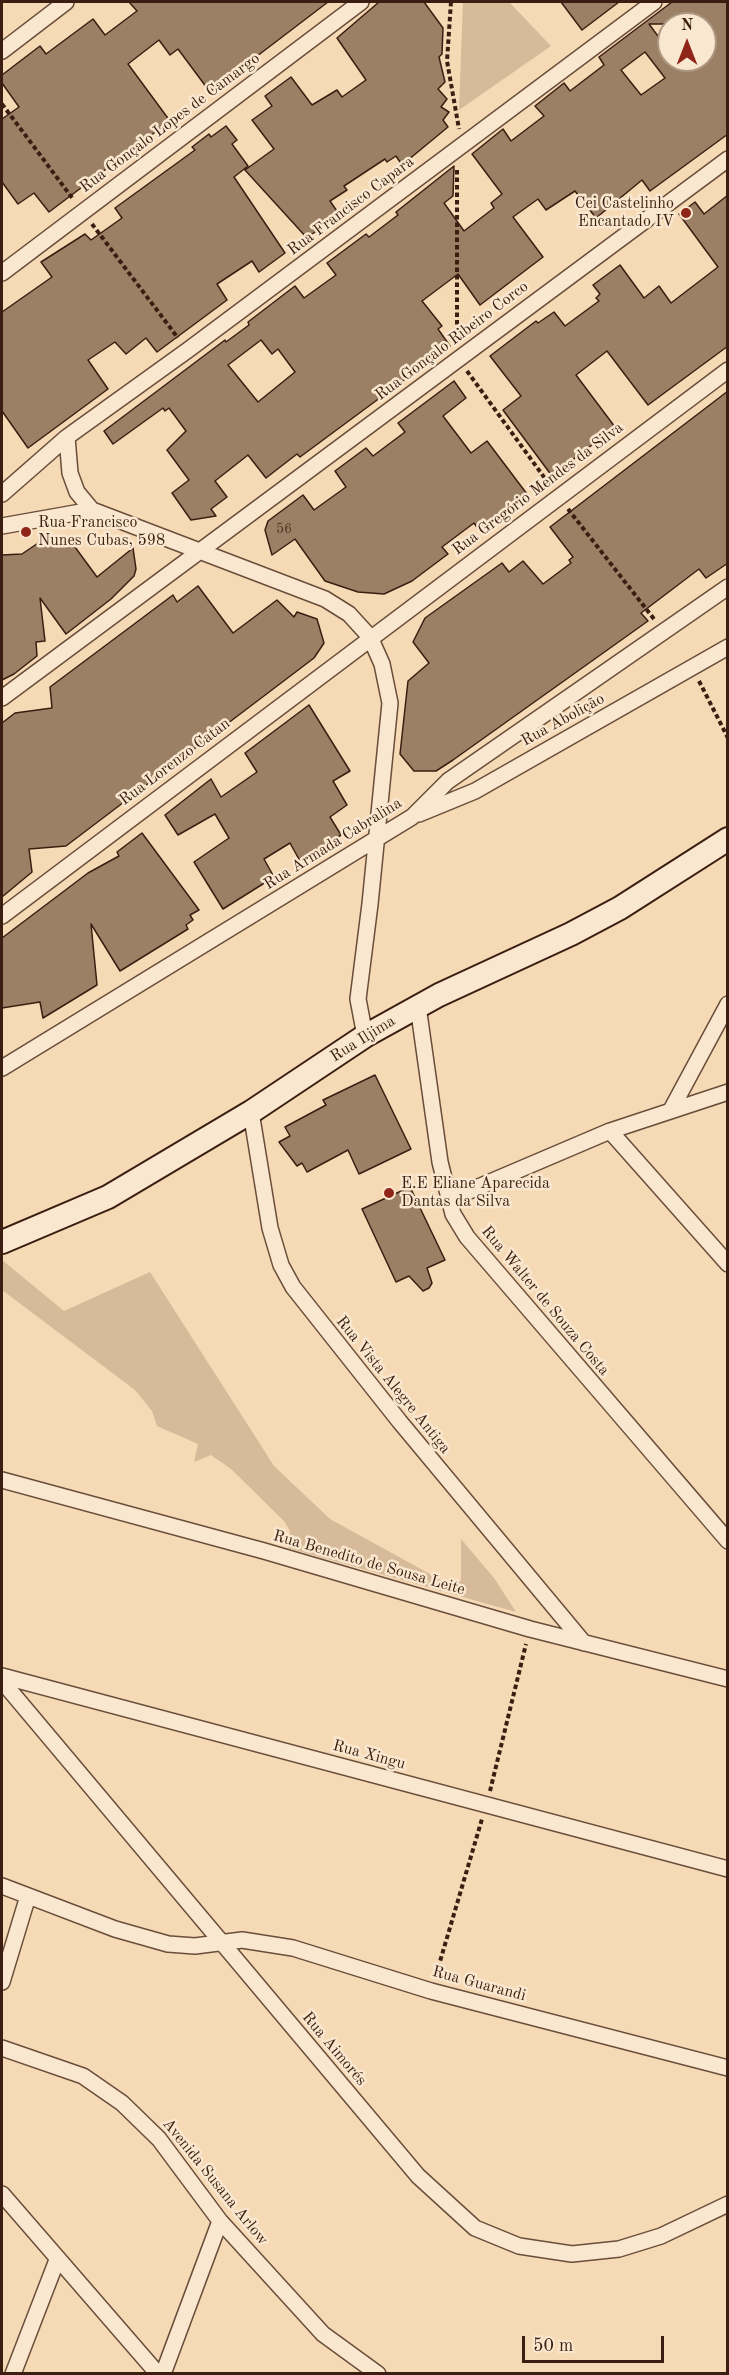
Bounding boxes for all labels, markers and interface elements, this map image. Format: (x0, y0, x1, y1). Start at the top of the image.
north arrow (657, 12, 717, 72)
text: N (681, 18, 693, 34)
street label: Rua Gonçalo Lopes de Camargo (76, 49, 264, 197)
street label: Rua Francisco Capara (284, 152, 418, 260)
place label: Cei Castelinho Encantado IV (575, 194, 674, 232)
marker: Cei Castelinho Encantado IV (679, 206, 693, 220)
street label: Rua Gonçalo Ribeiro Corco (372, 277, 532, 405)
street label: Rua Gregório Mendes da Silva (449, 418, 627, 560)
place label: Rua Francisco Nunes Cubas, 598 (38, 513, 165, 551)
house number: 56 (276, 521, 292, 537)
marker: Rua Francisco Nunes Cubas, 598 (19, 525, 33, 539)
street label: Rua Abolição (518, 689, 608, 751)
street label: Rua Lorenzo Catan (116, 714, 234, 810)
street label: Rua Armada Cabralina (261, 794, 405, 894)
street label: Rua Iljima (327, 1012, 399, 1066)
place label: E.E Eliane Aparecida Dantas da Silva (401, 1174, 550, 1212)
marker: E.E Eliane Aparecida Dantas da Silva (382, 1186, 396, 1200)
street label: Rua Walter de Souza Costa (477, 1222, 613, 1380)
street label: Rua Vista Alegre Antiga (332, 1312, 454, 1458)
street label: Rua Benedito de Sousa Leite (271, 1526, 467, 1600)
street label: Rua Xingu (331, 1736, 407, 1774)
street label: Rua Guarandi (430, 1962, 528, 2006)
street label: Rua Aimorés (298, 2008, 370, 2090)
street label: Avenida Susana Arlow (158, 2115, 272, 2249)
scale bar (525, 2324, 668, 2362)
text: 50 m (533, 2337, 573, 2355)

